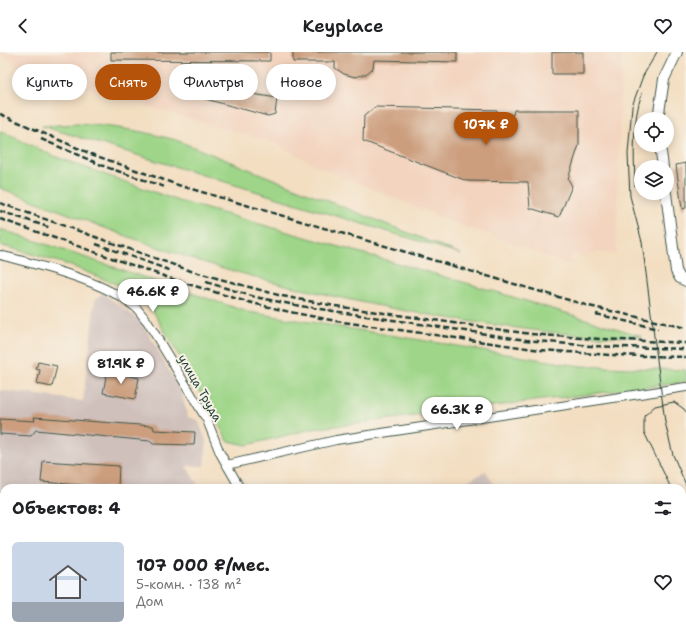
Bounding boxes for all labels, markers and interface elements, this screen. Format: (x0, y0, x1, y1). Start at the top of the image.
text: Keyplace (302, 14, 384, 38)
icon: back (12, 15, 34, 37)
icon: heart (652, 15, 674, 37)
chip: Купить (12, 64, 87, 100)
chip: Снять (95, 64, 161, 100)
chip: Фильтры (169, 64, 258, 100)
chip: Новое (266, 64, 336, 100)
pin: 107K ₽ (453, 112, 519, 146)
map controls (634, 112, 674, 200)
button: locate (634, 112, 674, 152)
text: 107K ₽ (463, 116, 509, 133)
button: layers (634, 160, 674, 200)
pin: 46.6K ₽ (116, 279, 190, 313)
text: 46.6K ₽ (127, 283, 179, 300)
pin: 81.9K ₽ (84, 351, 158, 385)
street label: улица Труда (174, 351, 226, 425)
text: 81.9K ₽ (97, 355, 145, 372)
pin: 66.3K ₽ (420, 397, 494, 431)
text: 66.3K ₽ (430, 401, 484, 418)
text: Объектов: 4 (12, 497, 121, 519)
icon: filters (652, 497, 674, 519)
text: 107 000 ₽/мес. (136, 554, 270, 576)
icon: home (44, 558, 92, 606)
icon: heart (652, 571, 674, 593)
text: 5-комн. · 138 m² (136, 576, 241, 593)
text: Дом (136, 593, 164, 610)

